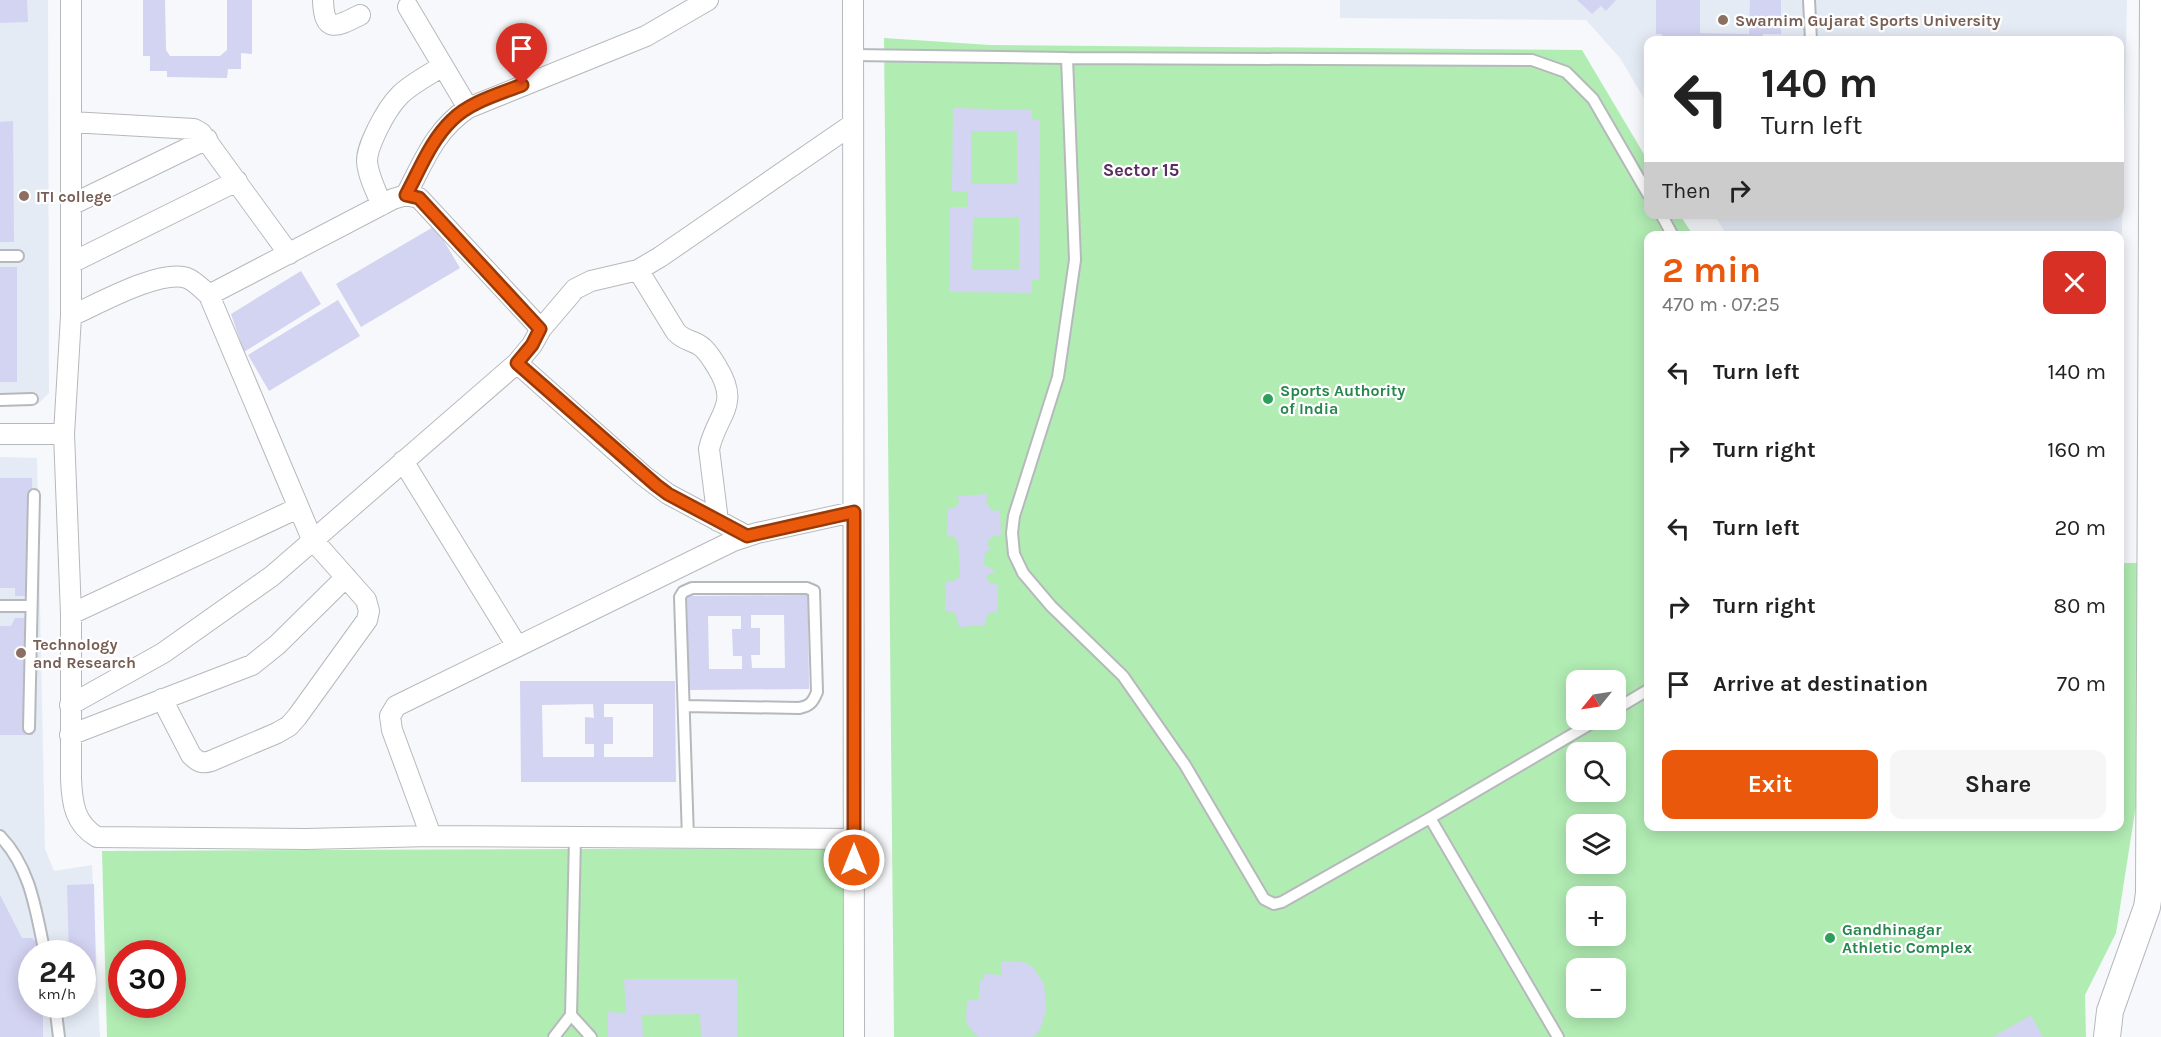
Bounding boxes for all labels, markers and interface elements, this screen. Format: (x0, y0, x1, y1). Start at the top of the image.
place label: Swarnim Gujarat Sports University (1735, 11, 2000, 30)
marker: Swarnim Gujarat Sports University (1716, 13, 1730, 27)
pin (496, 23, 547, 85)
icon: arrive (505, 32, 538, 65)
text: 140 m (1761, 58, 1878, 108)
icon: left (1662, 60, 1740, 138)
text: Turn left (1761, 109, 1862, 141)
district label: Sector 15 (1103, 159, 1179, 181)
icon: right (1723, 174, 1756, 207)
text: Then (1662, 178, 1711, 204)
place label: ITI college (36, 187, 112, 206)
marker: ITI college (17, 189, 31, 203)
text: 2 min (1662, 249, 1761, 291)
button: close (2043, 251, 2106, 314)
text: 470 m · 07:25 (1662, 293, 1780, 316)
icon: left (1662, 356, 1695, 389)
text: Turn left (1713, 359, 1800, 385)
text: 140 m (2048, 359, 2106, 385)
place label: Sports Authority of India (1280, 381, 1405, 418)
marker: Sports Authority of India (1261, 392, 1275, 406)
icon: right (1662, 434, 1695, 467)
text: Turn right (1713, 437, 1816, 463)
text: 160 m (2047, 437, 2106, 463)
icon: left (1662, 512, 1695, 545)
text: Turn left (1713, 515, 1800, 541)
text: 20 m (2054, 515, 2106, 541)
icon: right (1662, 590, 1695, 623)
text: Turn right (1713, 593, 1816, 619)
text: 80 m (2054, 593, 2106, 619)
place label: Technology and Research (33, 635, 136, 672)
marker: Technology and Research (14, 646, 28, 660)
icon: arrive (1662, 668, 1695, 701)
north arrow (1566, 670, 1626, 730)
map controls (1566, 670, 1626, 1018)
text: Arrive at destination (1713, 671, 1928, 697)
text: 70 m (2057, 671, 2106, 697)
button: search (1566, 742, 1626, 802)
button: Exit (1662, 750, 1878, 819)
button: Share (1890, 750, 2106, 819)
button: layers (1566, 814, 1626, 874)
position arrow (822, 828, 886, 892)
button: + (1566, 886, 1626, 946)
place label: Gandhinagar Athletic Complex (1842, 920, 1972, 957)
marker: Gandhinagar Athletic Complex (1823, 931, 1837, 945)
speed limit sign: 30 (108, 940, 186, 1018)
text: 24 (39, 954, 75, 990)
button: − (1566, 958, 1626, 1018)
text: km/h (38, 985, 76, 1003)

